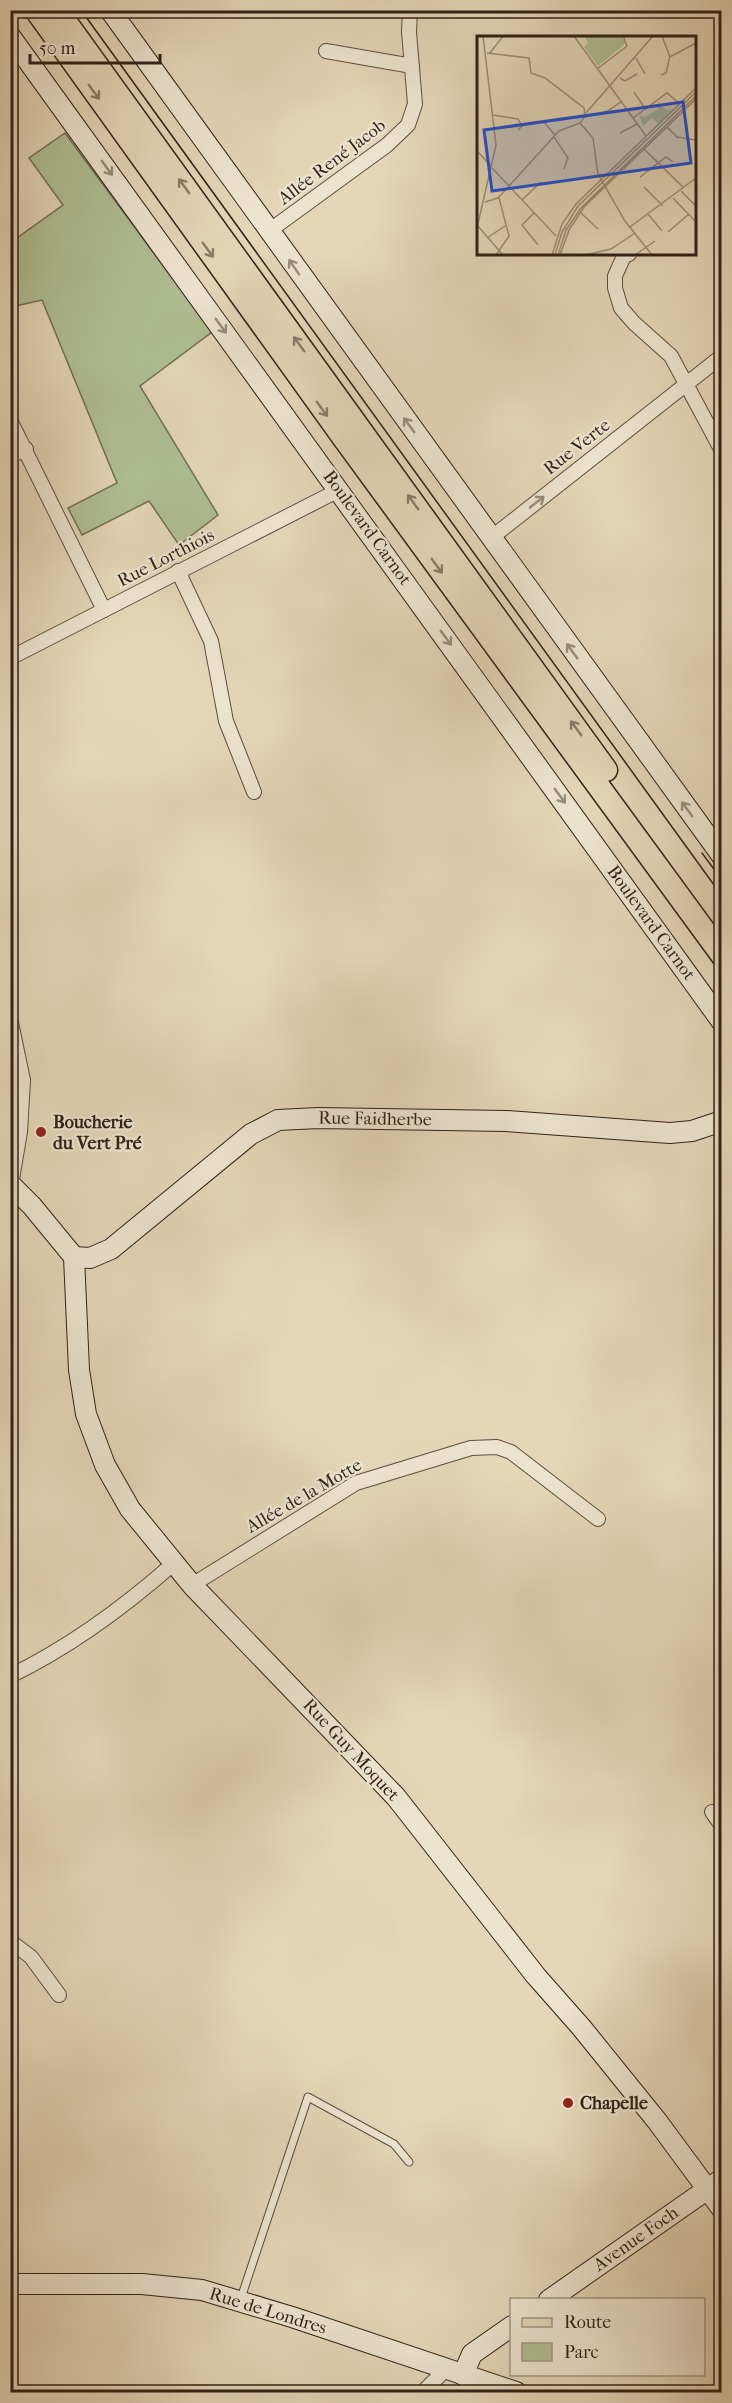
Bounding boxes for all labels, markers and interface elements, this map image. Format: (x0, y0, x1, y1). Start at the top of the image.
scale bar (30, 27, 160, 65)
inset map (477, 36, 696, 255)
text: 50 m (39, 38, 76, 59)
one-way arrow (88, 84, 101, 100)
street label: Allée René Jacob (273, 115, 390, 210)
one-way arrow (101, 160, 113, 176)
one-way arrow (178, 179, 191, 195)
one-way arrow (202, 242, 215, 258)
one-way arrow (288, 260, 300, 276)
one-way arrow (215, 318, 227, 334)
one-way arrow (292, 337, 305, 353)
one-way arrow (316, 400, 328, 416)
street label: Rue Verte (540, 415, 614, 479)
one-way arrow (403, 418, 415, 434)
street label: Boulevard Carnot (318, 467, 416, 590)
one-way arrow (407, 495, 419, 511)
one-way arrow (529, 495, 545, 508)
street label: Rue Lorthiois (114, 524, 218, 591)
one-way arrow (431, 558, 444, 574)
one-way arrow (439, 629, 452, 645)
one-way arrow (566, 644, 579, 660)
one-way arrow (570, 721, 583, 737)
one-way arrow (553, 787, 566, 803)
one-way arrow (680, 802, 693, 818)
street label: Boulevard Carnot (602, 862, 700, 985)
street label: Rue Faidherbe (318, 1108, 432, 1130)
place label: Boucherie du Vert Pré (53, 1112, 142, 1154)
marker: Boucherie du Vert Pré (34, 1125, 48, 1139)
street label: Allée de la Motte (242, 1454, 366, 1538)
street label: Rue Guy Moquet (298, 1695, 404, 1806)
place label: Chapelle (580, 2093, 648, 2114)
marker: Chapelle (561, 2096, 575, 2110)
street label: Avenue Foch (589, 2202, 682, 2276)
street label: Rue de Londres (207, 2283, 329, 2339)
legend (510, 2298, 705, 2376)
text: Route (564, 2312, 611, 2333)
text: Parc (564, 2342, 599, 2363)

